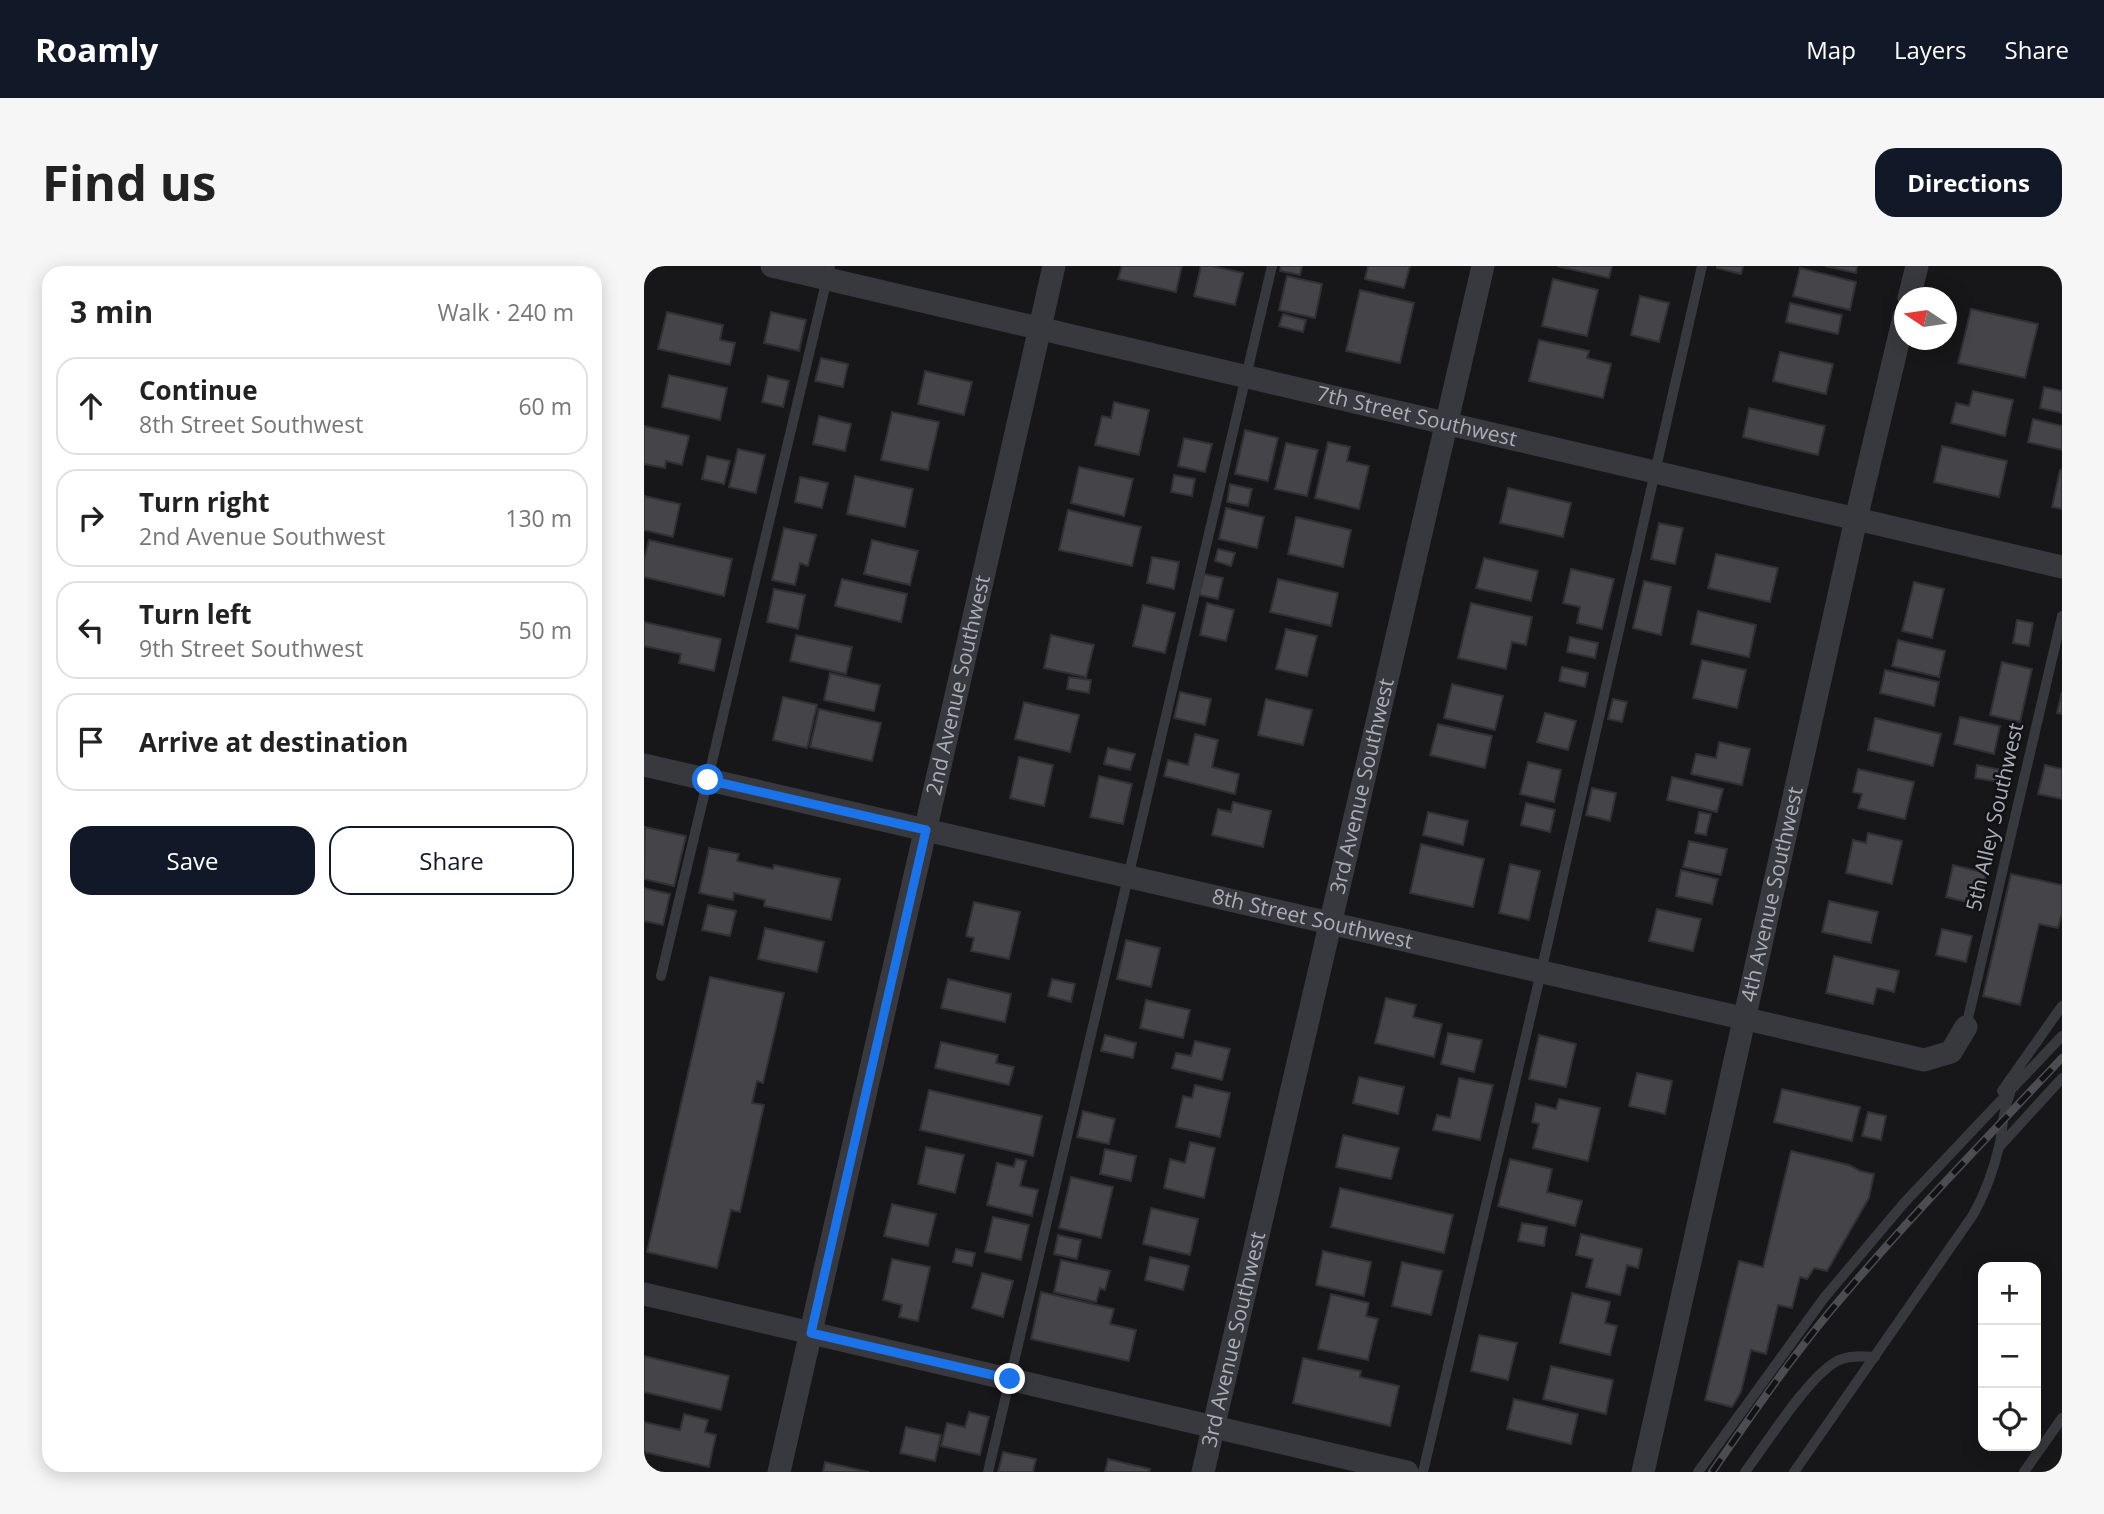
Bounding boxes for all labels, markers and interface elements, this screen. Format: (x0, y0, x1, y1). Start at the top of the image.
text: Roamly (35, 27, 158, 72)
text: Map (1806, 33, 1856, 66)
text: Layers (1894, 33, 1967, 66)
text: Share (2005, 33, 2069, 66)
button: Directions (1875, 148, 2062, 217)
text: Find us (42, 149, 216, 215)
north arrow (1894, 287, 1957, 350)
text: 3 min (70, 291, 153, 332)
text: Walk · 240 m (437, 296, 574, 328)
text: Continue (139, 372, 258, 408)
street label: 7th Street Southwest (1314, 379, 1520, 452)
icon: ahead (72, 387, 110, 425)
text: 60 m (518, 390, 572, 422)
text: 8th Street Southwest (139, 408, 363, 440)
text: Turn right (139, 484, 270, 520)
icon: right (72, 499, 110, 537)
text: 130 m (505, 502, 572, 534)
text: 2nd Avenue Southwest (139, 520, 385, 552)
street label: 2nd Avenue Southwest (919, 572, 996, 798)
text: Turn left (139, 596, 251, 632)
icon: left (72, 611, 110, 649)
text: 50 m (518, 614, 572, 646)
text: 9th Street Southwest (139, 632, 363, 664)
street label: 3rd Avenue Southwest (1323, 675, 1400, 897)
street label: 5th Alley Southwest (1959, 720, 2029, 914)
icon: arrive (72, 723, 110, 761)
text: Arrive at destination (139, 724, 408, 760)
route start (692, 764, 723, 795)
street label: 4th Avenue Southwest (1734, 784, 1809, 1004)
button: Save (70, 826, 315, 895)
button: Share (329, 826, 574, 895)
street label: 8th Street Southwest (1210, 881, 1416, 955)
street label: 3rd Avenue Southwest (1194, 1229, 1271, 1450)
map controls (1978, 1262, 2041, 1451)
button: + (1978, 1262, 2041, 1325)
button: − (1978, 1325, 2041, 1388)
route end (994, 1363, 1025, 1394)
button: locate (1978, 1388, 2041, 1451)

